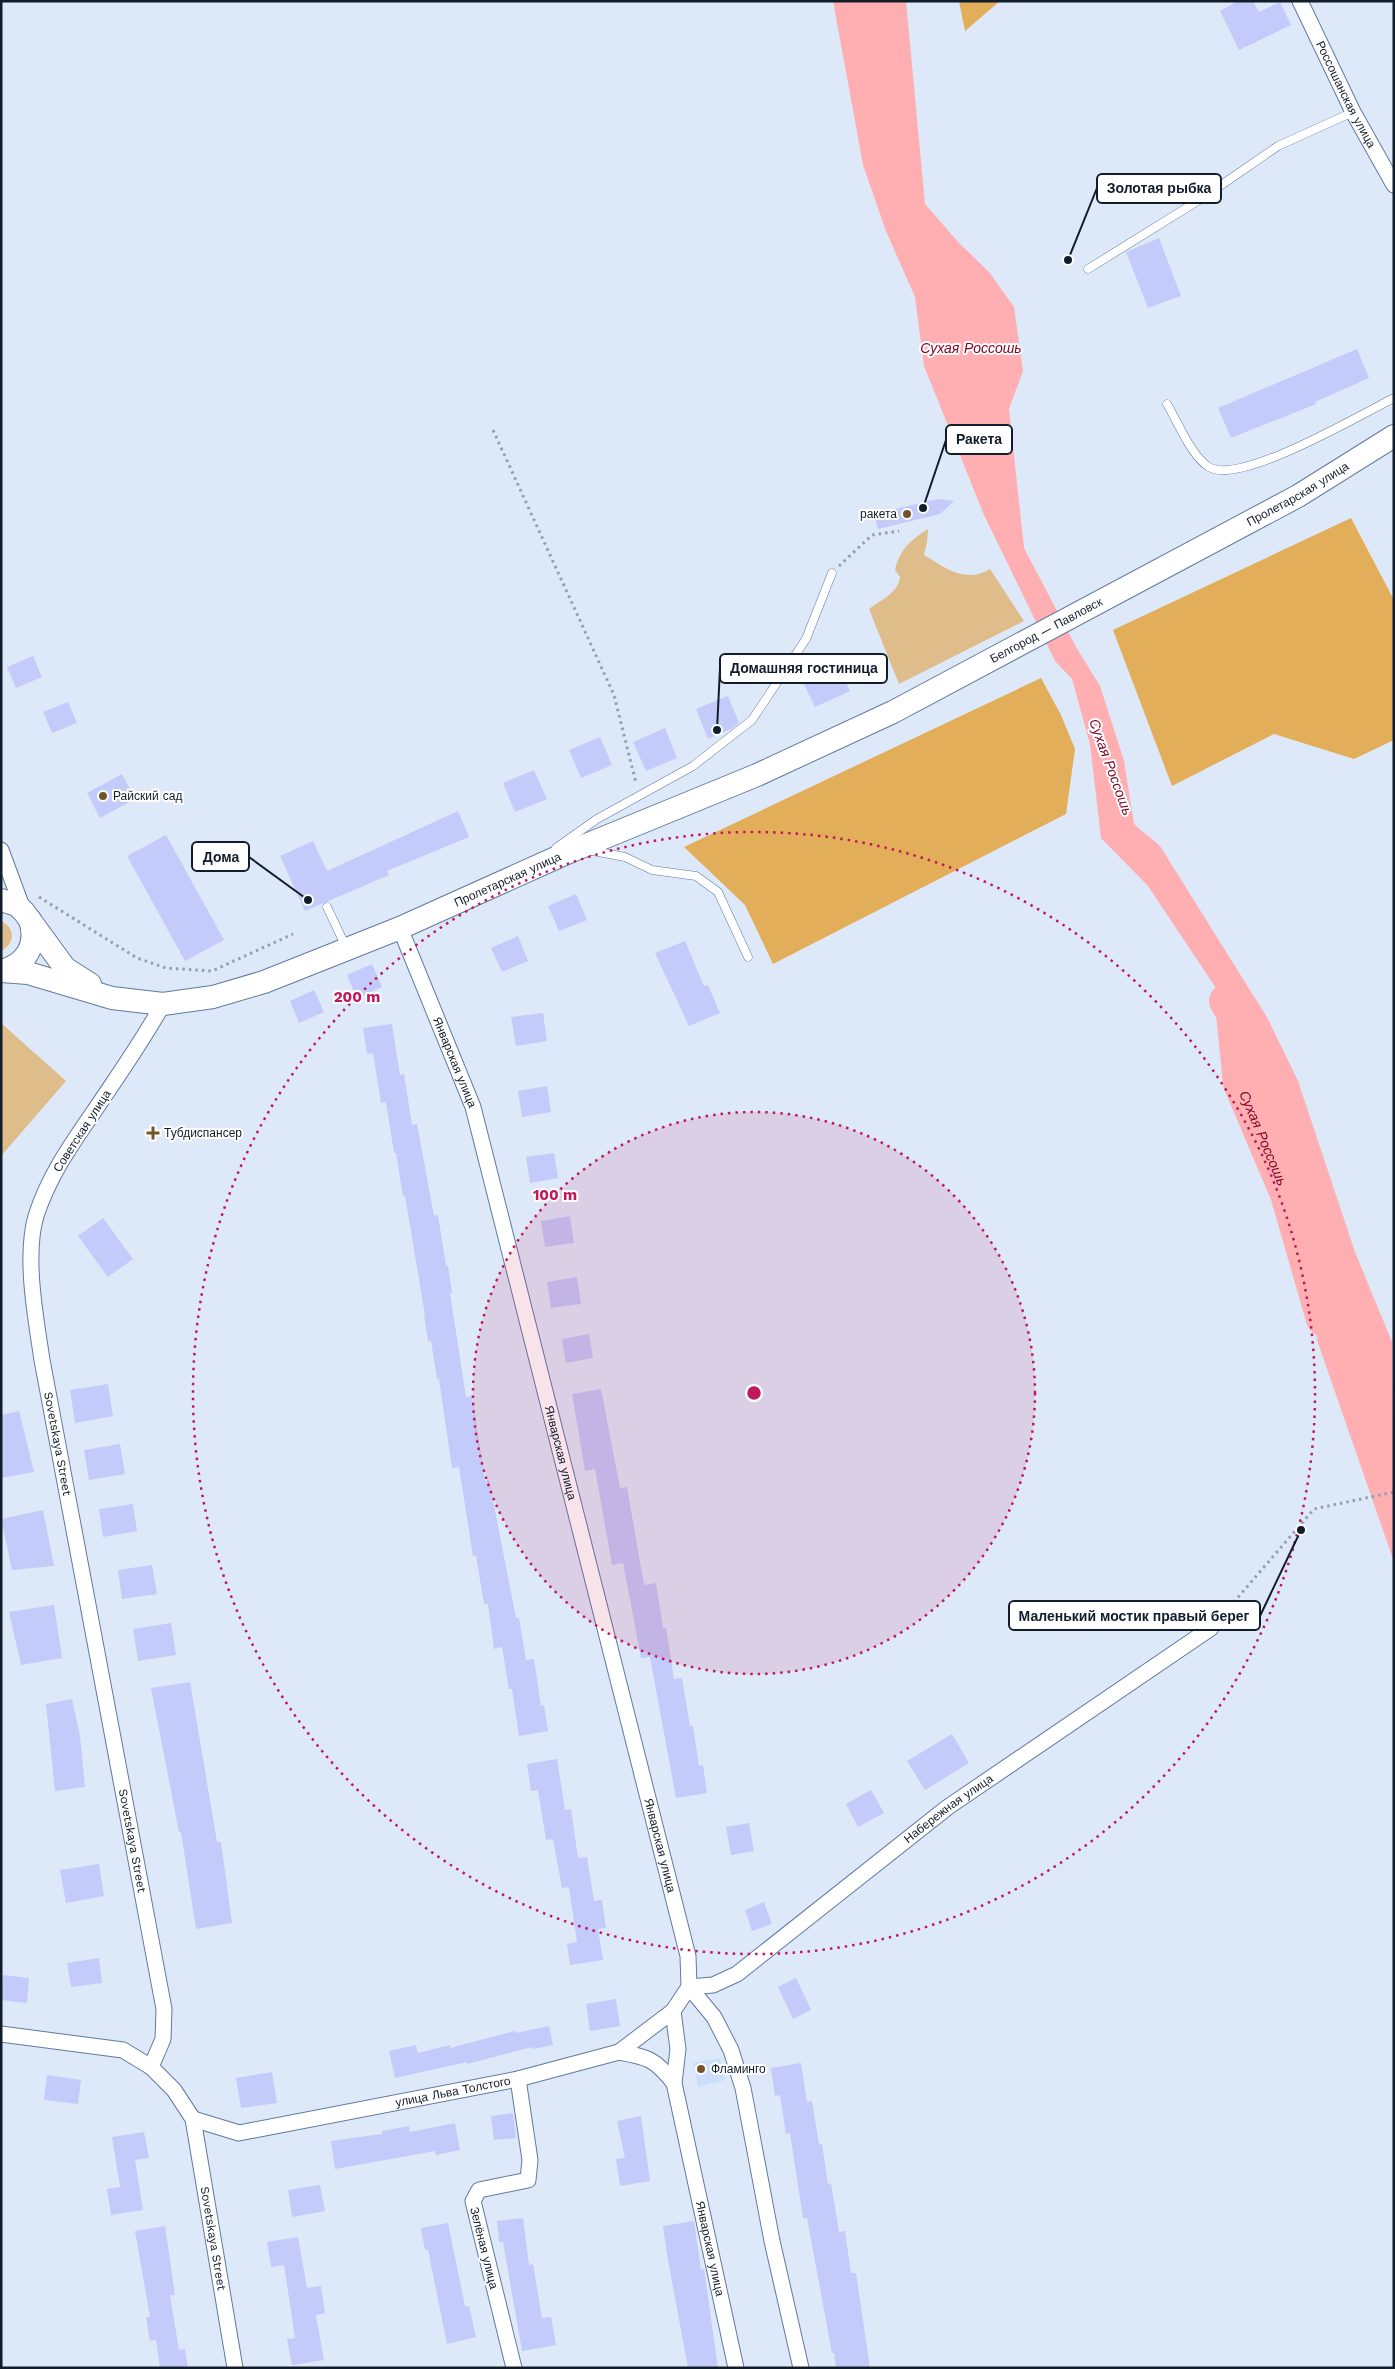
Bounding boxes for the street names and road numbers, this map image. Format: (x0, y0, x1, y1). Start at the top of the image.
street label: Россошанская улица (1313, 39, 1379, 150)
street label: Пролетарская улица (1244, 459, 1352, 529)
street label: Белгород — Павловск (988, 594, 1105, 666)
street label: Пролетарская улица (452, 849, 563, 910)
street label: Январская улица (430, 1015, 480, 1110)
street label: Советская улица (50, 1087, 114, 1175)
street label: Sovetskaya Street (41, 1391, 74, 1497)
street label: Январская улица (542, 1404, 579, 1502)
street label: Набережная улица (901, 1771, 996, 1846)
street label: Sovetskaya Street (116, 1788, 149, 1894)
street label: Январская улица (641, 1797, 679, 1894)
street label: улица Льва Толстого (394, 2074, 512, 2110)
street label: Sovetskaya Street (197, 2185, 229, 2291)
street label: Январская улица (693, 2200, 727, 2298)
street label: Зелёная улица (467, 2206, 501, 2291)

